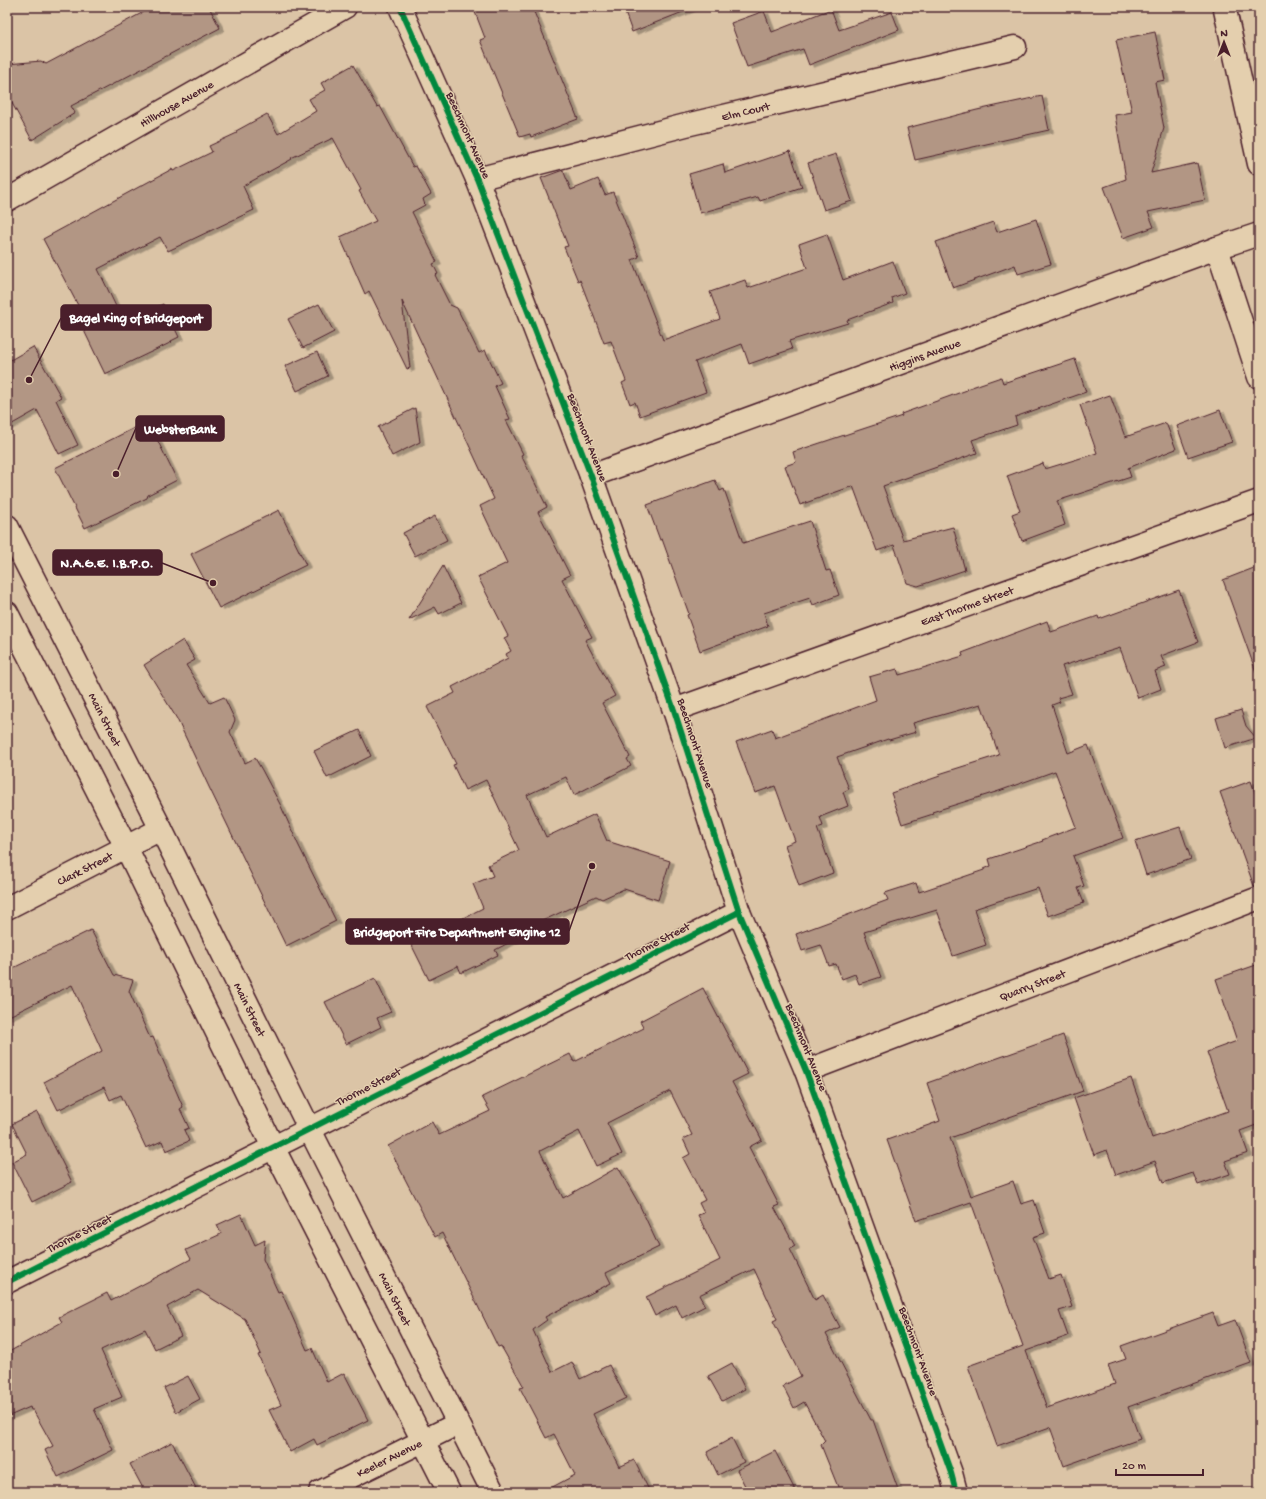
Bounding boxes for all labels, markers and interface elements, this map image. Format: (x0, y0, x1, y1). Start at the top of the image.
north arrow (1204, 22, 1244, 62)
text: N (1220, 28, 1228, 40)
street label: Hillhouse Avenue (138, 78, 217, 132)
street label: Beechmont Avenue (441, 89, 493, 182)
street label: Elm Court (720, 100, 772, 125)
callout: Bagel King of Bridgeport (61, 305, 211, 330)
text: Bagel King of Bridgeport (68, 311, 204, 328)
street label: Higgins Avenue (888, 337, 964, 376)
street label: Beechmont Avenue (563, 391, 610, 485)
callout: WebsterBank (136, 416, 224, 441)
text: WebsterBank (143, 423, 218, 438)
callout: N.A.G.E. I.B.P.O. (53, 550, 162, 575)
text: N.A.G.E. I.B.P.O. (61, 557, 153, 572)
street label: East Thorme Street (919, 584, 1017, 630)
street label: Main Street (84, 691, 123, 750)
street label: Beechmont Avenue (673, 696, 715, 791)
street label: Clark Street (55, 850, 116, 890)
callout: Bridgeport Fire Department Engine 12 (346, 919, 569, 944)
street label: Thorme Street (622, 920, 694, 966)
text: Bridgeport Fire Department Engine 12 (352, 926, 561, 942)
street label: Quarry Street (998, 967, 1069, 1005)
street label: Main Street (229, 981, 268, 1040)
street label: Beechmont Avenue (781, 1001, 829, 1094)
street label: Thorme Street (333, 1065, 405, 1111)
street label: Thorme Street (44, 1212, 116, 1258)
street label: Main Street (374, 1271, 413, 1330)
street label: Beechmont Avenue (894, 1305, 940, 1399)
street label: Keeler Avenue (355, 1437, 426, 1482)
scale bar (1116, 1451, 1203, 1477)
text: 20 m (1122, 1460, 1147, 1474)

